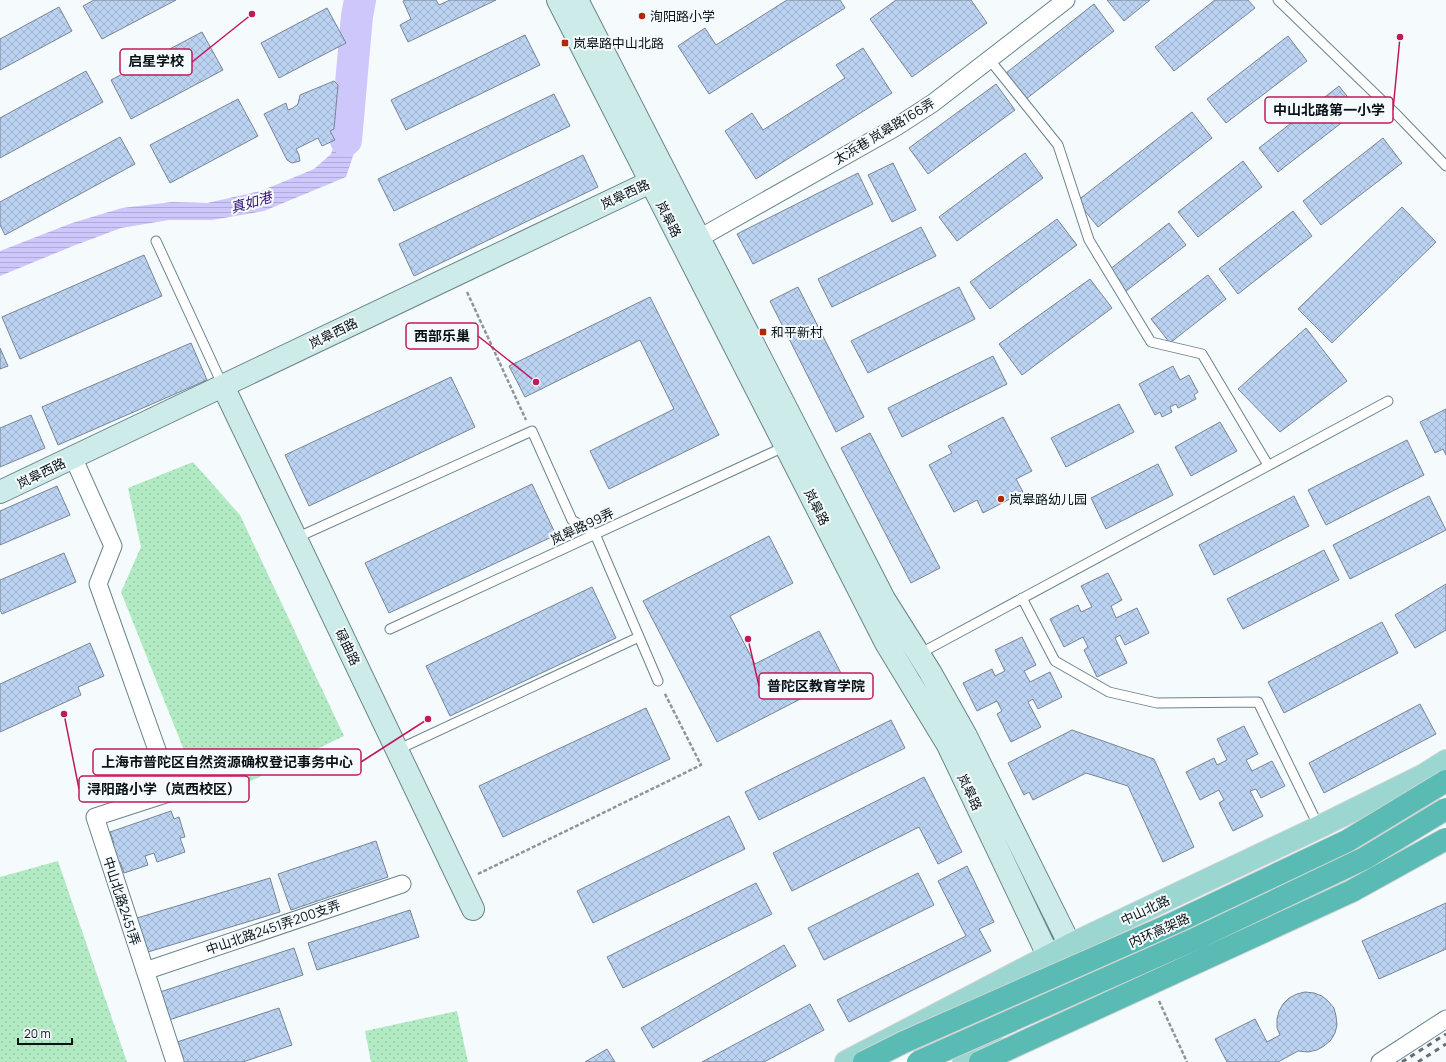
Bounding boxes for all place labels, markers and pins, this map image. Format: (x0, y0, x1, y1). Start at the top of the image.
place label: 洵阳路小学 (650, 7, 715, 25)
marker: 洵阳路小学 (637, 11, 647, 21)
place label: 岚皋路中山北路 (573, 34, 664, 52)
marker: 岚皋路中山北路 (560, 38, 570, 48)
callout: 启星学校 (120, 49, 192, 75)
callout: 中山北路第一小学 (1265, 97, 1393, 123)
callout: 西部乐巢 (406, 323, 478, 349)
place label: 和平新村 (771, 323, 823, 341)
marker: 和平新村 (758, 327, 768, 337)
place label: 岚皋路幼儿园 (1009, 490, 1087, 508)
marker: 岚皋路幼儿园 (996, 494, 1006, 504)
callout: 普陀区教育学院 (759, 673, 873, 699)
callout: 上海市普陀区自然资源确权登记事务中心 (93, 749, 361, 775)
callout: 浔阳路小学（岚西校区） (79, 776, 249, 802)

